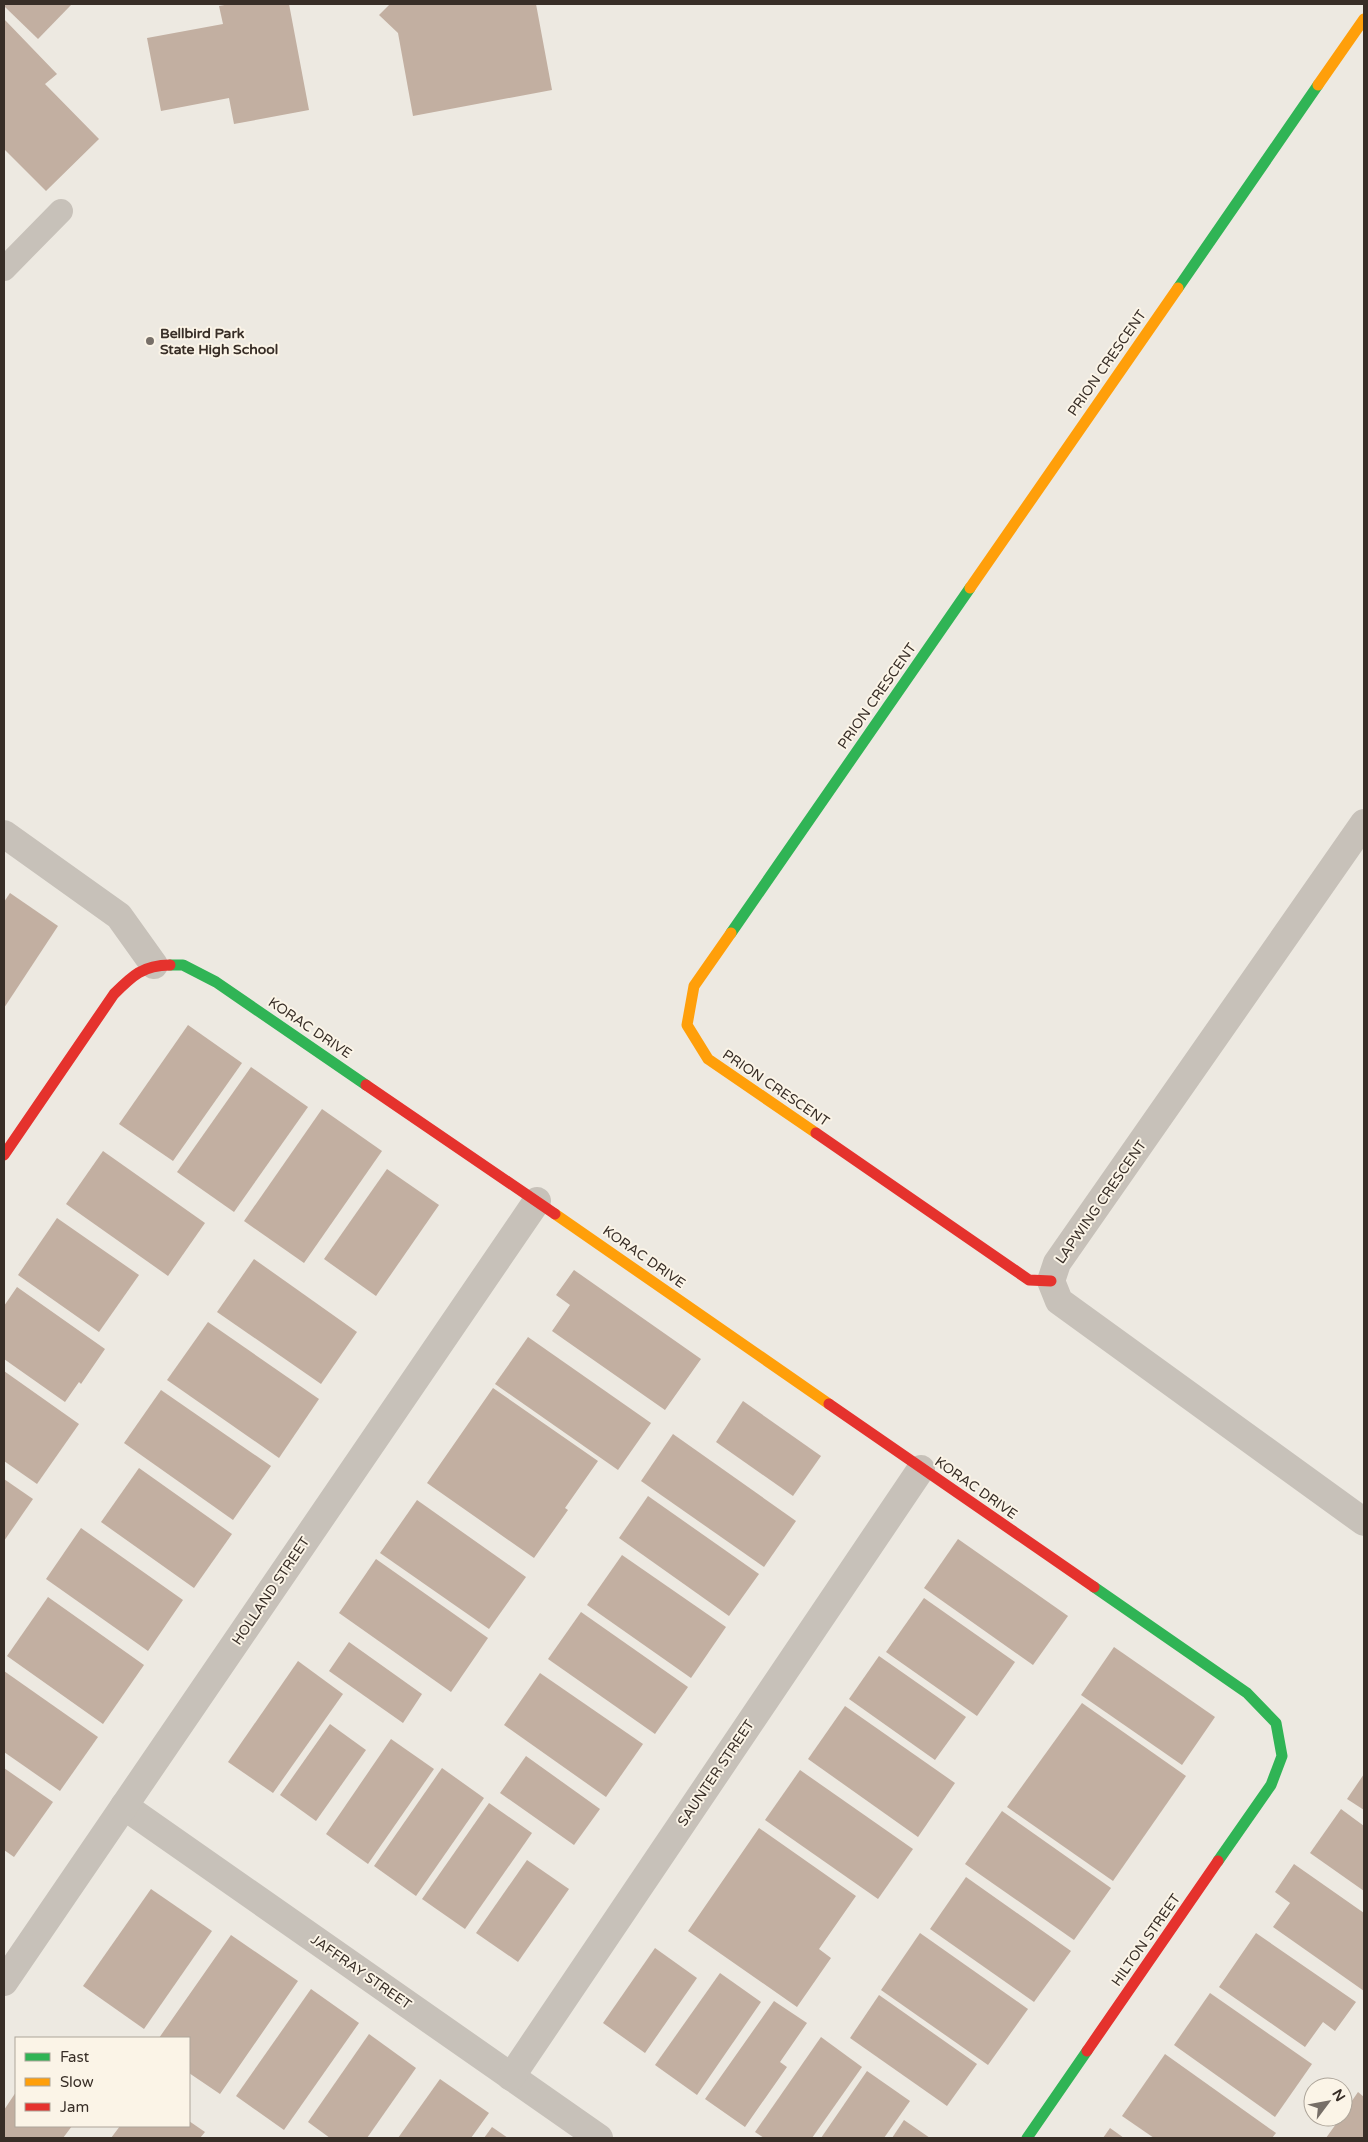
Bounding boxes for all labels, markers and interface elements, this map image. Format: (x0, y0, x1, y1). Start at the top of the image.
street label: PRION CRESCENT (1064, 306, 1150, 419)
place label: Bellbird Park State High School (160, 325, 278, 358)
marker: Bellbird Park State High School (144, 335, 156, 347)
street label: PRION CRESCENT (834, 639, 920, 752)
street label: KORAC DRIVE (265, 994, 355, 1062)
street label: PRION CRESCENT (719, 1046, 833, 1130)
street label: LAPWING CRESCENT (1052, 1137, 1150, 1267)
street label: KORAC DRIVE (599, 1222, 689, 1292)
street label: KORAC DRIVE (931, 1453, 1021, 1523)
street label: HOLLAND STREET (229, 1533, 314, 1648)
street label: SAUNTER STREET (674, 1716, 758, 1829)
street label: HILTON STREET (1108, 1890, 1185, 1990)
street label: JAFFRAY STREET (307, 1931, 415, 2013)
legend (15, 2037, 190, 2127)
text: Fast (60, 2048, 90, 2066)
text: Slow (60, 2073, 94, 2091)
north arrow (1303, 2077, 1353, 2127)
text: N (1328, 2086, 1349, 2105)
text: Jam (60, 2098, 89, 2116)

